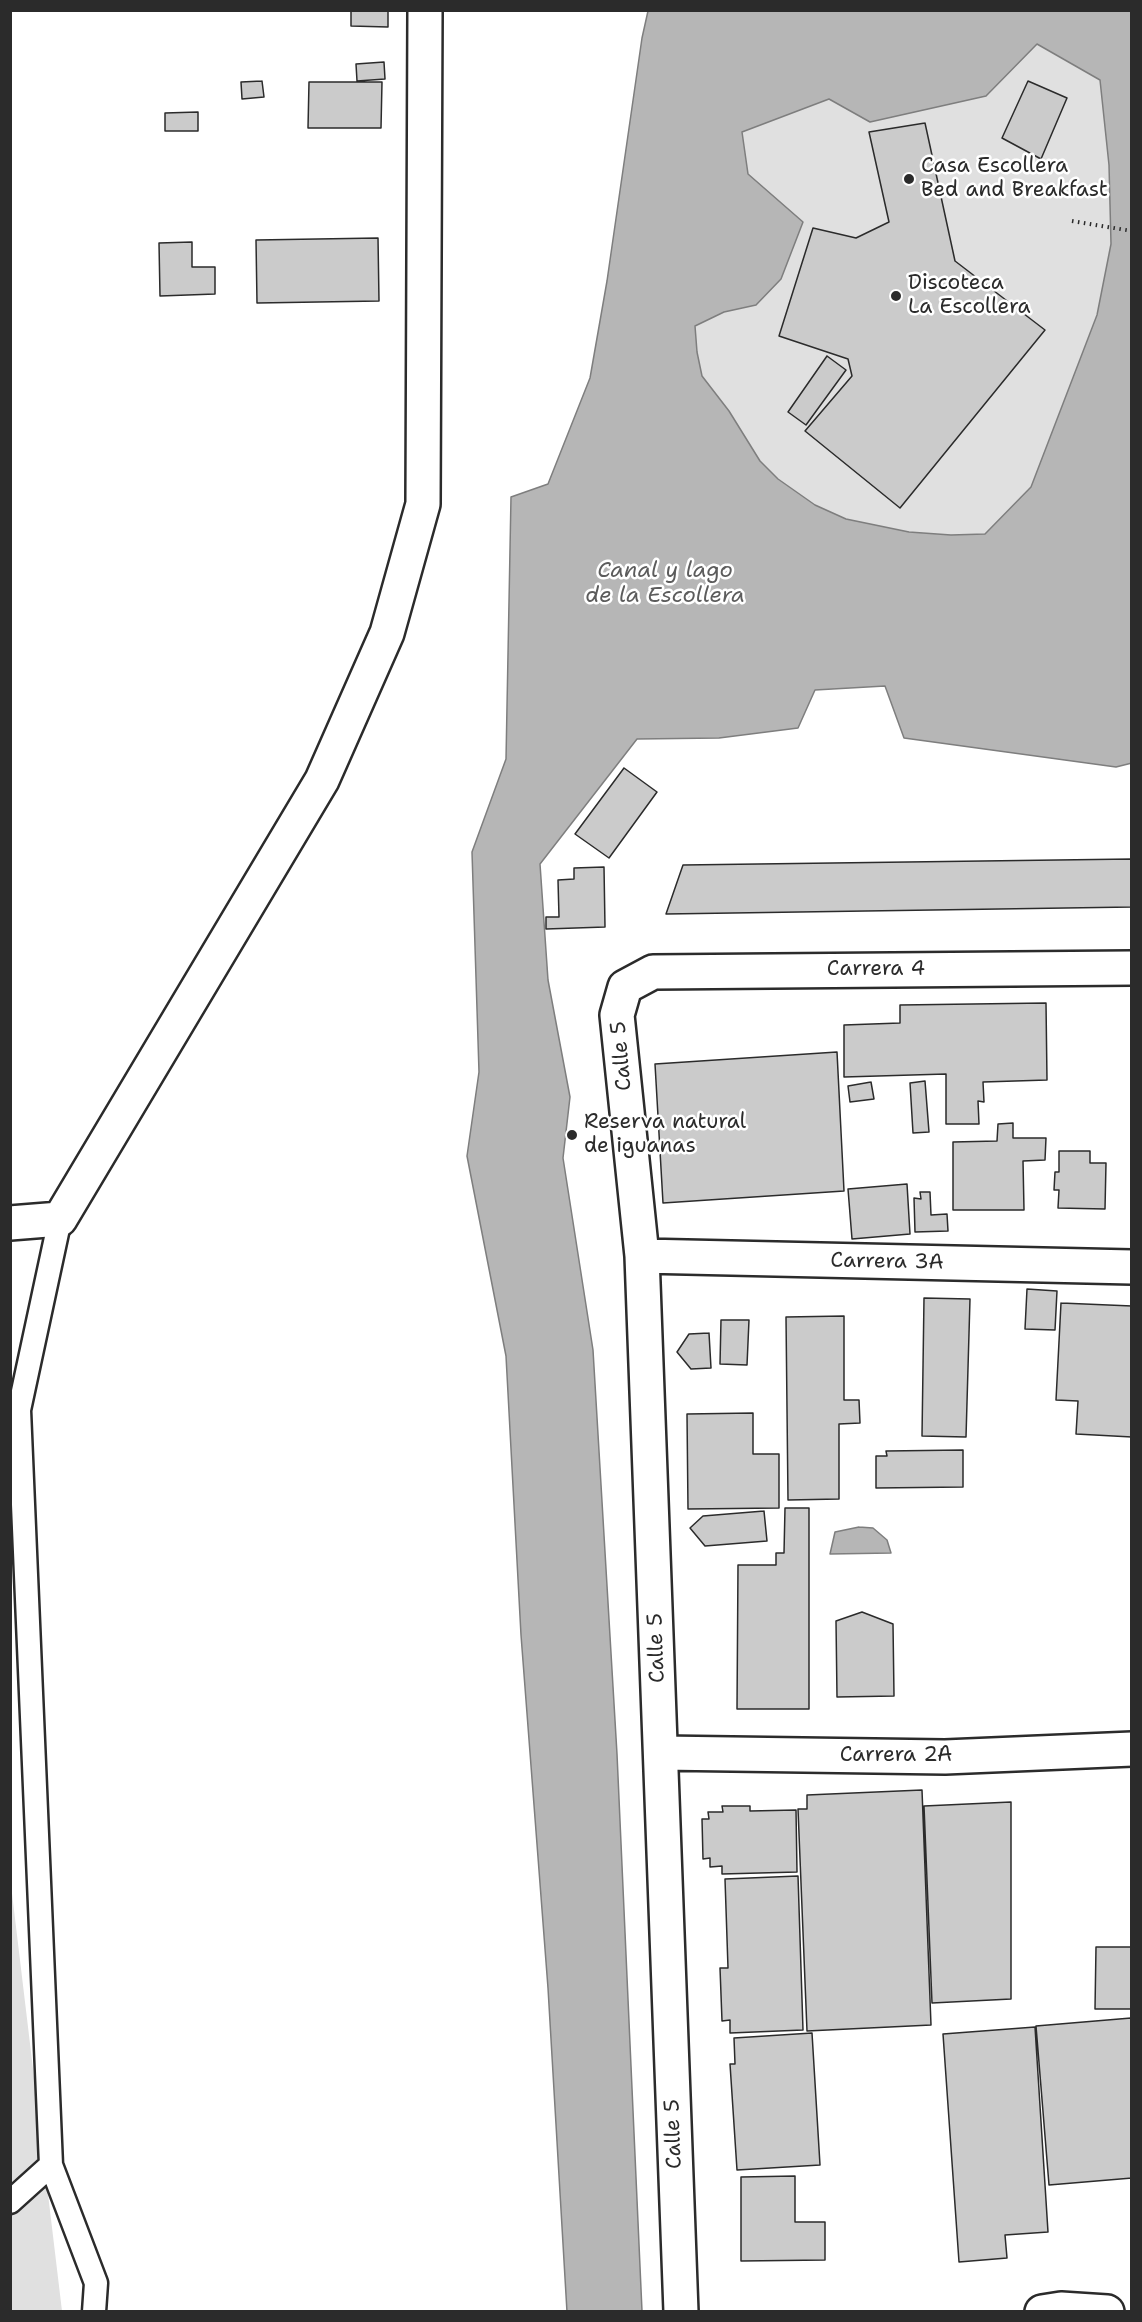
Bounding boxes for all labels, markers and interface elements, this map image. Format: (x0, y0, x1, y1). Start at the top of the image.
place label: Casa Escollera Bed and Breakfast (921, 154, 1108, 204)
marker: Casa Escollera Bed and Breakfast (902, 172, 916, 186)
place label: Discoteca La Escollera (908, 271, 1031, 321)
marker: Discoteca La Escollera (889, 289, 903, 303)
water label: Canal y lago de la Escollera (585, 558, 745, 610)
street label: Carrera 4 (827, 957, 925, 983)
street label: Calle 5 (606, 1020, 638, 1092)
place label: Reserva natural de iguanas (584, 1110, 746, 1160)
marker: Reserva natural de iguanas (565, 1128, 579, 1142)
street label: Carrera 3A (830, 1248, 944, 1276)
street label: Calle 5 (643, 1613, 671, 1683)
street label: Carrera 2A (840, 1743, 952, 1769)
street label: Calle 5 (660, 2099, 688, 2169)

